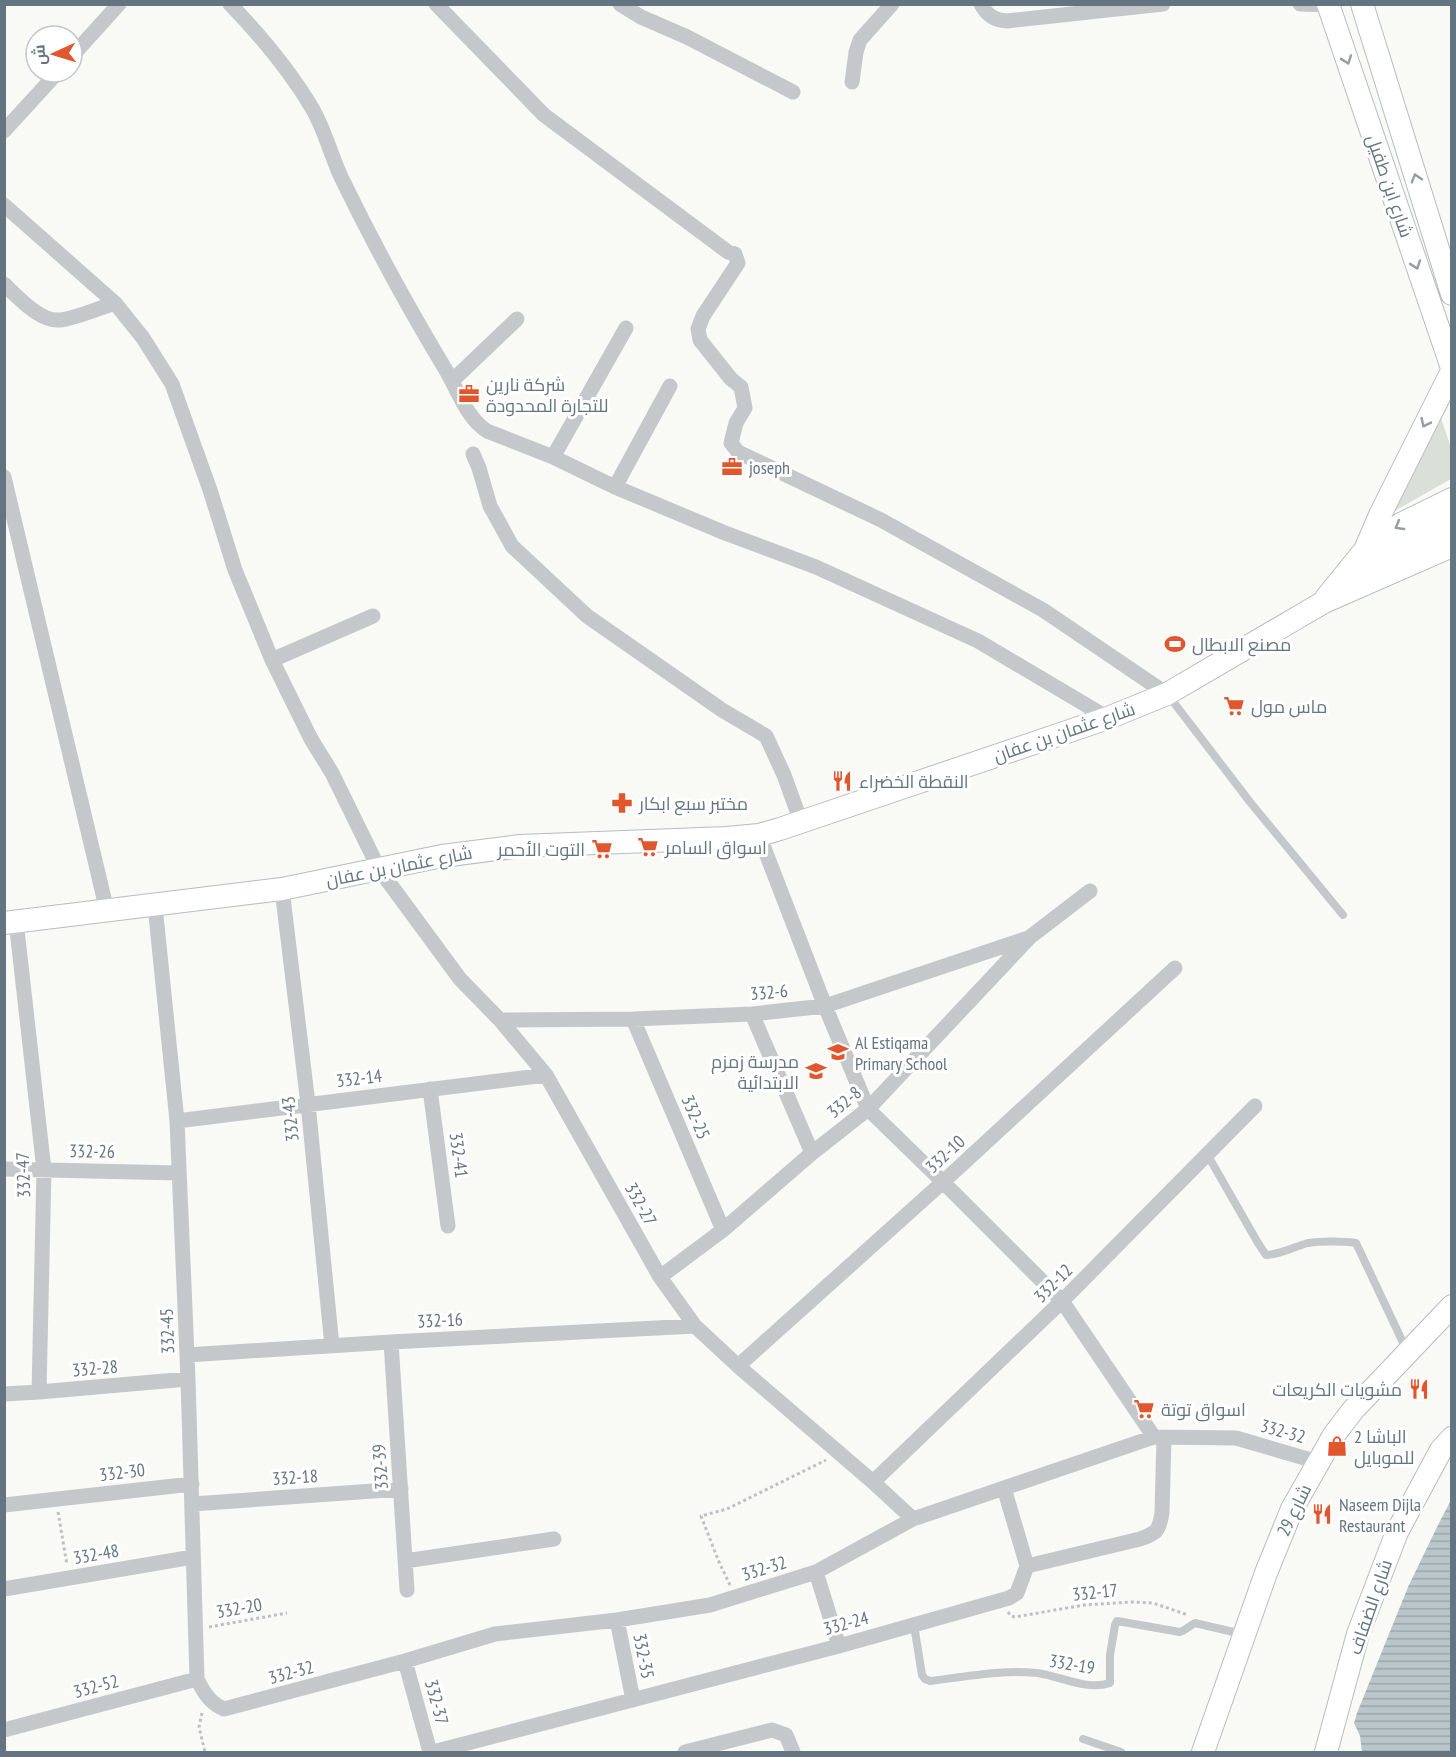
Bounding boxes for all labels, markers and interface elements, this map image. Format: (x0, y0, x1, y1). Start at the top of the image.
north arrow (24, 24, 84, 84)
text: ش (28, 44, 50, 66)
one-way arrow (1340, 54, 1352, 65)
street label: شارع ابن طفيل (1361, 131, 1418, 241)
one-way arrow (1410, 173, 1423, 184)
one-way arrow (1409, 259, 1422, 269)
place label: شركة نارين للتجارة المحدودة (486, 373, 608, 417)
office icon: شركة نارين للتجارة المحدودة (457, 382, 481, 406)
one-way arrow (1421, 417, 1433, 428)
office icon: joseph (720, 455, 744, 479)
place label: joseph (749, 456, 790, 479)
one-way arrow (1395, 518, 1405, 530)
sports icon: مصنع الابطال (1163, 632, 1187, 656)
place label: مصنع الابطال (1192, 633, 1291, 657)
supermarket icon: ماس مول (1222, 694, 1246, 718)
place label: ماس مول (1251, 695, 1327, 718)
street label: شارع عثمان بن عفان (990, 697, 1138, 768)
restaurant icon: النقطة الخضراء (830, 769, 854, 793)
place label: النقطة الخضراء (859, 770, 969, 793)
pharmacy icon: مختبر سبع ابكار (610, 791, 634, 815)
place label: مختبر سبع ابكار (638, 792, 748, 816)
supermarket icon: اسواق السامر (636, 835, 660, 859)
place label: اسواق السامر (664, 836, 767, 860)
supermarket icon: التوت الأحمر (590, 837, 614, 861)
place label: التوت الأحمر (497, 838, 585, 861)
street label: شارع عثمان بن عفان (324, 841, 474, 892)
street label: 332-6 (749, 979, 789, 1005)
place label: Al Estiqama Primary School (855, 1031, 948, 1075)
school or university icon: Al Estiqama Primary School (826, 1040, 850, 1064)
place label: مدرسة زمزم الابتدائية (711, 1050, 799, 1094)
school or university icon: مدرسة زمزم الابتدائية (804, 1059, 828, 1083)
street label: 332-14 (335, 1064, 383, 1092)
street label: 332-8 (822, 1081, 866, 1123)
street label: 332-25 (676, 1091, 716, 1143)
street label: 332-43 (276, 1095, 304, 1143)
street label: 332-10 (920, 1130, 970, 1178)
street label: 332-41 (444, 1131, 474, 1179)
street label: 332-26 (69, 1139, 115, 1163)
street label: 332-47 (11, 1152, 35, 1198)
street label: 332-27 (620, 1178, 662, 1230)
street label: 332-12 (1029, 1259, 1077, 1307)
street label: 332-16 (417, 1307, 463, 1333)
street label: 332-45 (155, 1308, 179, 1354)
street label: 332-28 (71, 1355, 119, 1381)
restaurant icon: مشويات الكريعات (1407, 1377, 1431, 1401)
place label: مشويات الكريعات (1272, 1378, 1402, 1401)
supermarket icon: اسواق توتة (1132, 1397, 1156, 1421)
place label: اسواق توتة (1161, 1398, 1246, 1422)
street label: 332-32 (1258, 1414, 1308, 1448)
place label: الباشا 2 للموبايل (1354, 1425, 1415, 1469)
shop icon: الباشا 2 للموبايل (1325, 1434, 1349, 1458)
street label: 332-39 (367, 1443, 393, 1491)
street label: 332-30 (98, 1458, 146, 1486)
street label: 332-18 (271, 1464, 319, 1490)
street label: شارع 29 (1272, 1480, 1317, 1540)
place label: Naseem Dijla Restaurant (1339, 1493, 1421, 1537)
restaurant icon: Naseem Dijla Restaurant (1310, 1502, 1334, 1526)
street label: 332-48 (71, 1539, 121, 1569)
street label: 332-32 (739, 1550, 789, 1586)
street label: شارع الضفاف (1343, 1556, 1398, 1658)
street label: 332-17 (1071, 1578, 1119, 1606)
street label: 332-20 (214, 1593, 264, 1623)
street label: 332-24 (821, 1606, 871, 1640)
street label: 332-35 (628, 1631, 660, 1681)
street label: 332-19 (1047, 1649, 1097, 1679)
street label: 332-32 (266, 1655, 316, 1689)
street label: 332-52 (71, 1669, 121, 1703)
street label: 332-37 (420, 1677, 454, 1727)

